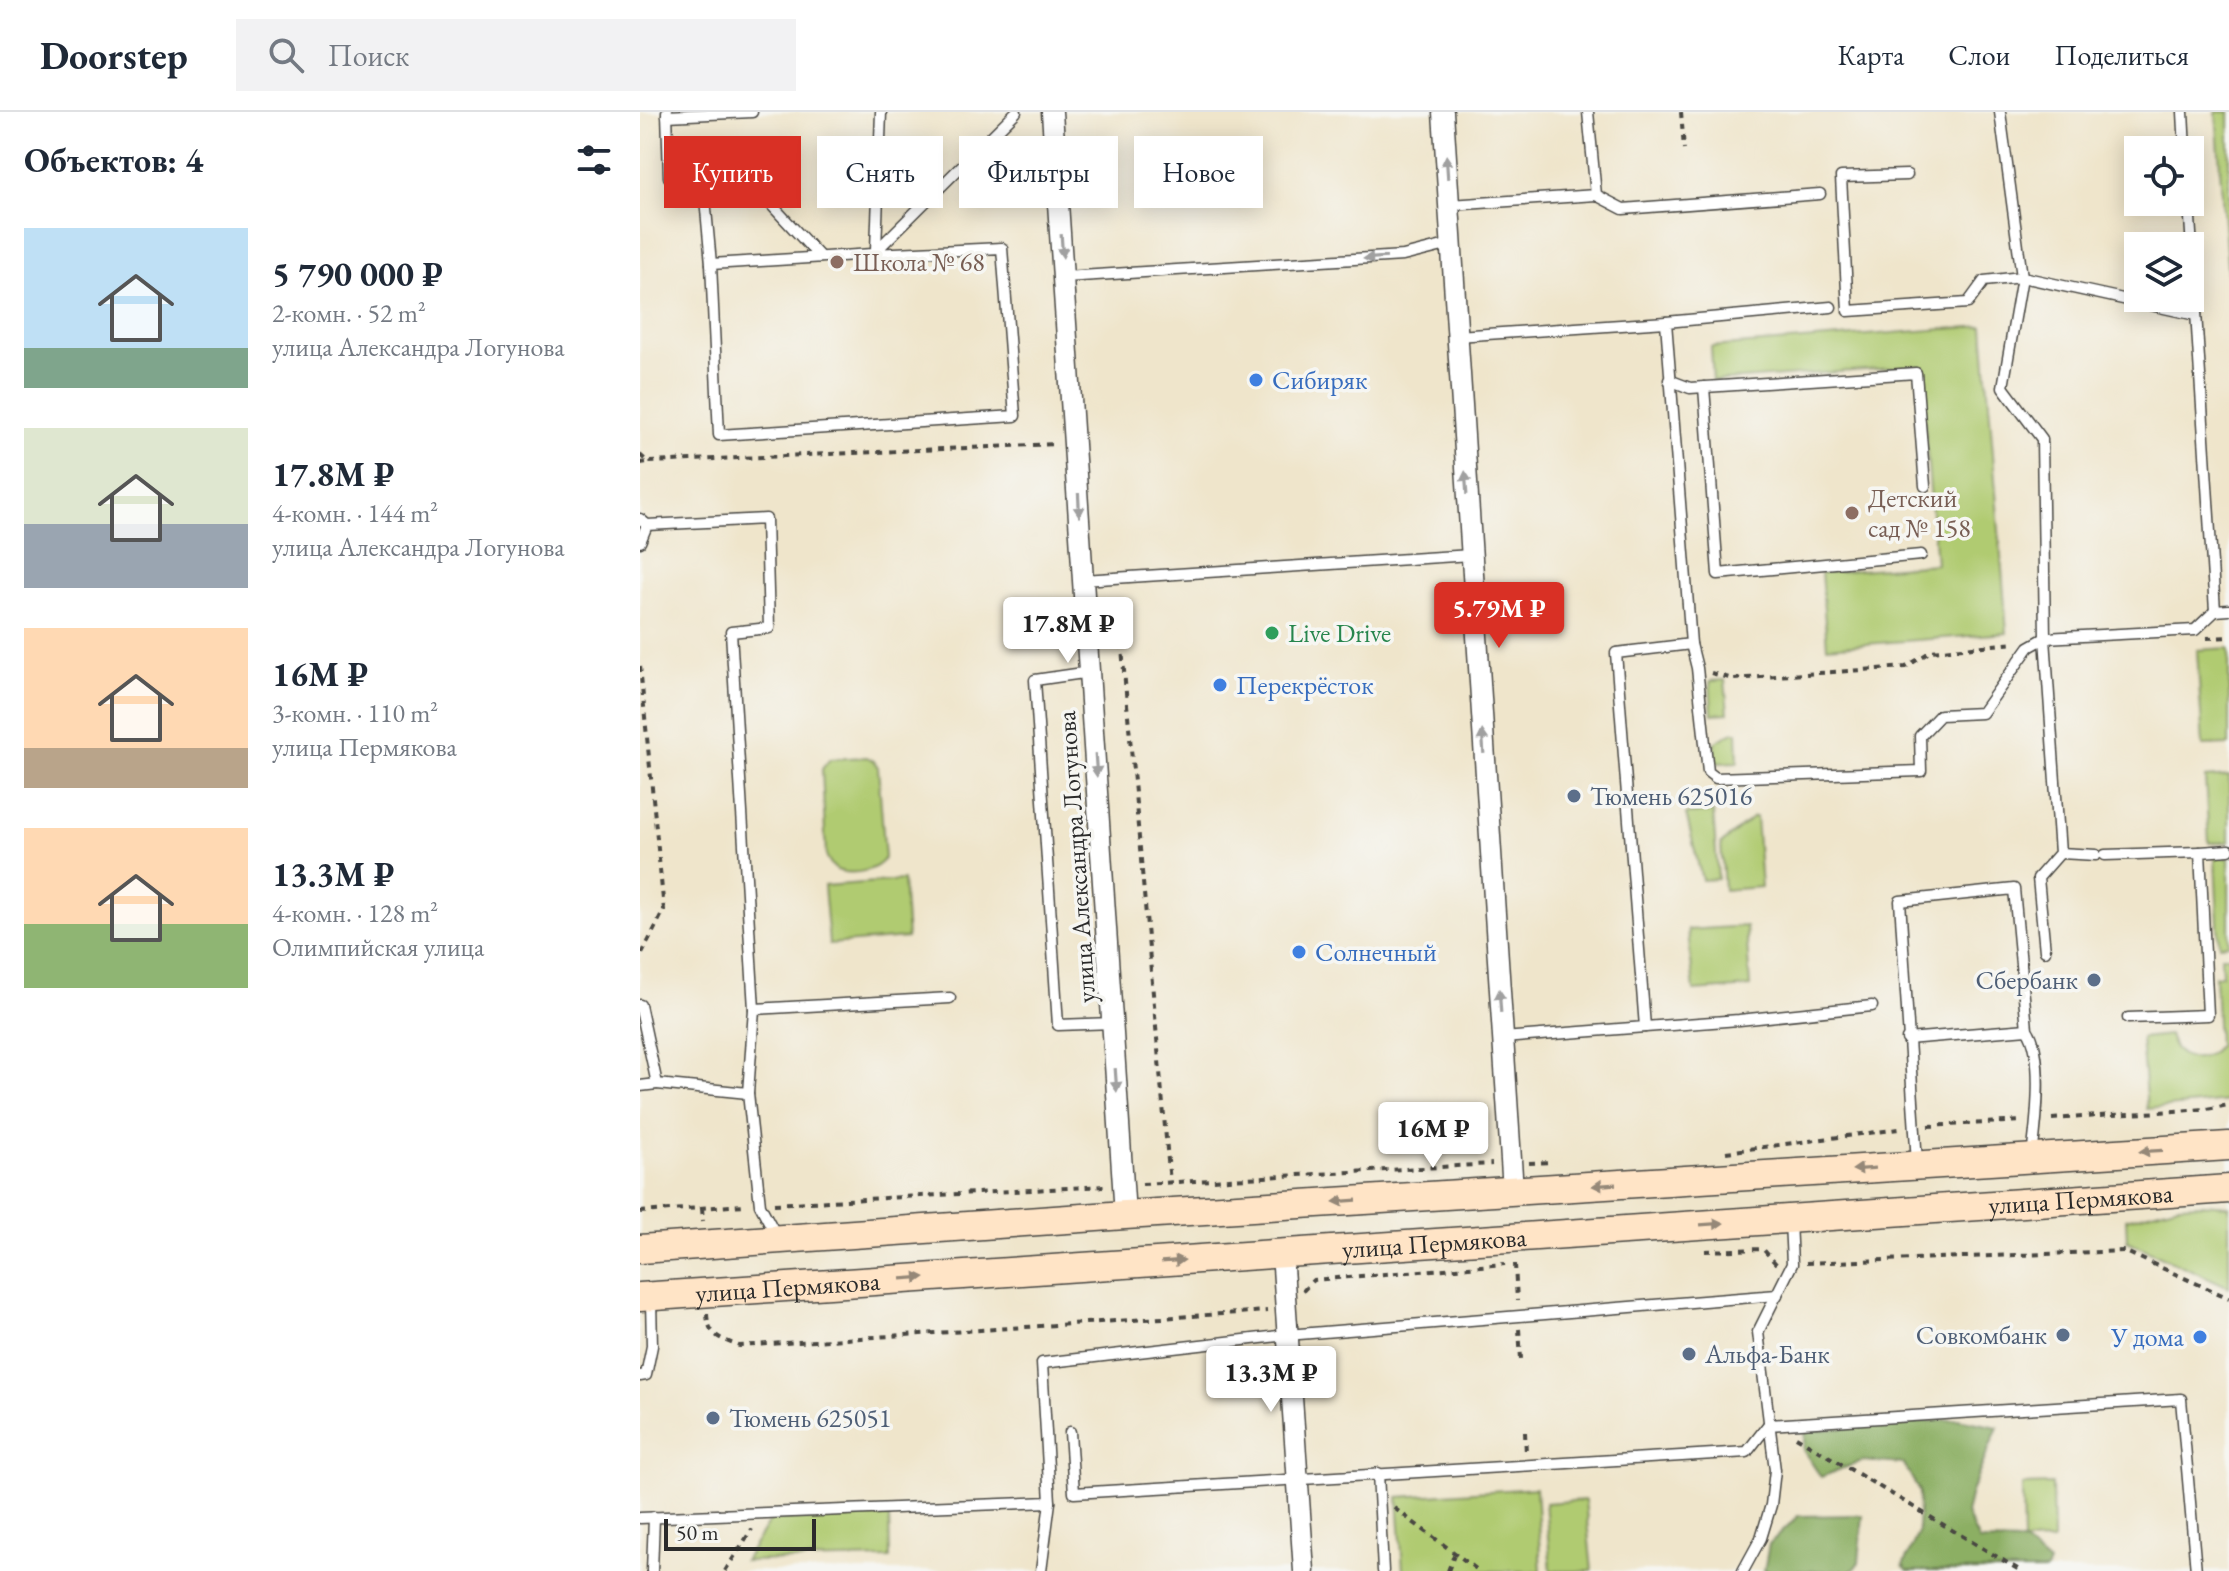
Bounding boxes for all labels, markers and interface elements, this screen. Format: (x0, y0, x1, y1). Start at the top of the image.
search box (236, 19, 796, 91)
text: Doorstep (40, 31, 188, 80)
icon: search (264, 33, 308, 77)
text: Поиск (328, 36, 409, 75)
text: Карта (1837, 37, 1904, 73)
text: Слои (1948, 37, 2010, 73)
text: Поделиться (2054, 37, 2189, 73)
chip: Купить (664, 136, 801, 208)
chip: Снять (817, 136, 943, 208)
chip: Фильтры (959, 136, 1118, 208)
chip: Новое (1134, 136, 1263, 208)
map controls (2124, 136, 2204, 312)
button: locate (2124, 136, 2204, 216)
text: Объектов: 4 (24, 138, 203, 182)
icon: filters (572, 138, 616, 182)
one-way arrow (1440, 154, 1453, 179)
button: layers (2124, 232, 2204, 312)
one-way arrow (1055, 234, 1068, 259)
place label: Школа № 68 (853, 245, 985, 279)
text: 5 790 000 ₽ (272, 252, 443, 296)
one-way arrow (1362, 252, 1387, 265)
marker: Школа № 68 (828, 253, 846, 271)
icon: home (88, 260, 184, 356)
text: 2-комн. · 52 m² (272, 296, 426, 330)
text: улица Александра Логунова (272, 330, 565, 364)
place label: Сибиряк (1272, 363, 1368, 397)
marker: Сибиряк (1247, 371, 1265, 389)
text: 17.8M ₽ (272, 452, 395, 496)
icon: home (88, 460, 184, 556)
one-way arrow (1460, 470, 1473, 495)
place label: Детский сад № 158 (1868, 481, 1971, 545)
one-way arrow (1073, 493, 1086, 518)
text: 4-комн. · 144 m² (272, 496, 438, 530)
marker: Детский сад № 158 (1843, 504, 1861, 522)
text: улица Александра Логунова (272, 530, 565, 564)
pin: 5.79M ₽ (1425, 582, 1573, 650)
text: 5.79M ₽ (1452, 591, 1546, 625)
pin: 17.8M ₽ (994, 597, 1142, 665)
text: 17.8M ₽ (1021, 606, 1115, 640)
place label: Live Drive (1288, 616, 1391, 650)
marker: Live Drive (1263, 624, 1281, 642)
text: 16M ₽ (272, 652, 368, 696)
icon: home (88, 660, 184, 756)
place label: Перекрёсток (1236, 668, 1374, 702)
marker: Перекрёсток (1211, 676, 1229, 694)
text: 3-комн. · 110 m² (272, 696, 438, 730)
street label: улица Александра Логунова (1049, 709, 1103, 1004)
one-way arrow (1476, 729, 1489, 754)
text: улица Пермякова (272, 730, 457, 764)
one-way arrow (1090, 752, 1103, 777)
place label: Тюмень 625016 (1590, 779, 1752, 813)
marker: Тюмень 625016 (1565, 787, 1583, 805)
text: 13.3M ₽ (272, 852, 395, 896)
icon: home (88, 860, 184, 956)
text: 4-комн. · 128 m² (272, 896, 438, 930)
text: Олимпийская улица (272, 930, 484, 964)
place label: Солнечный (1315, 935, 1437, 969)
marker: Солнечный (1290, 943, 1308, 961)
place label: Сбербанк (1975, 963, 2079, 997)
marker: Сбербанк (2085, 971, 2103, 989)
one-way arrow (1493, 988, 1506, 1013)
one-way arrow (1110, 1068, 1123, 1093)
pin: 16M ₽ (1377, 1102, 1489, 1170)
text: 16M ₽ (1396, 1111, 1470, 1145)
one-way arrow (2138, 1145, 2163, 1158)
one-way arrow (1851, 1163, 1876, 1176)
street label: улица Пермякова (1987, 1176, 2175, 1222)
one-way arrow (1591, 1179, 1616, 1192)
one-way arrow (1332, 1195, 1357, 1208)
one-way arrow (1699, 1217, 1724, 1230)
street label: улица Пермякова (1341, 1220, 1528, 1266)
one-way arrow (1161, 1254, 1186, 1267)
street label: улица Пермякова (694, 1264, 882, 1310)
one-way arrow (901, 1271, 926, 1284)
place label: Совкомбанк (1916, 1318, 2048, 1352)
place label: У дома (2110, 1320, 2185, 1354)
marker: Совкомбанк (2054, 1326, 2072, 1344)
marker: У дома (2191, 1328, 2209, 1346)
place label: Альфа-Банк (1704, 1337, 1830, 1371)
marker: Альфа-Банк (1680, 1345, 1698, 1363)
pin: 13.3M ₽ (1197, 1346, 1345, 1414)
text: 13.3M ₽ (1224, 1355, 1318, 1389)
place label: Тюмень 625051 (729, 1401, 891, 1435)
marker: Тюмень 625051 (704, 1409, 722, 1427)
scale bar (664, 1515, 816, 1551)
text: 50 m (676, 1518, 719, 1547)

